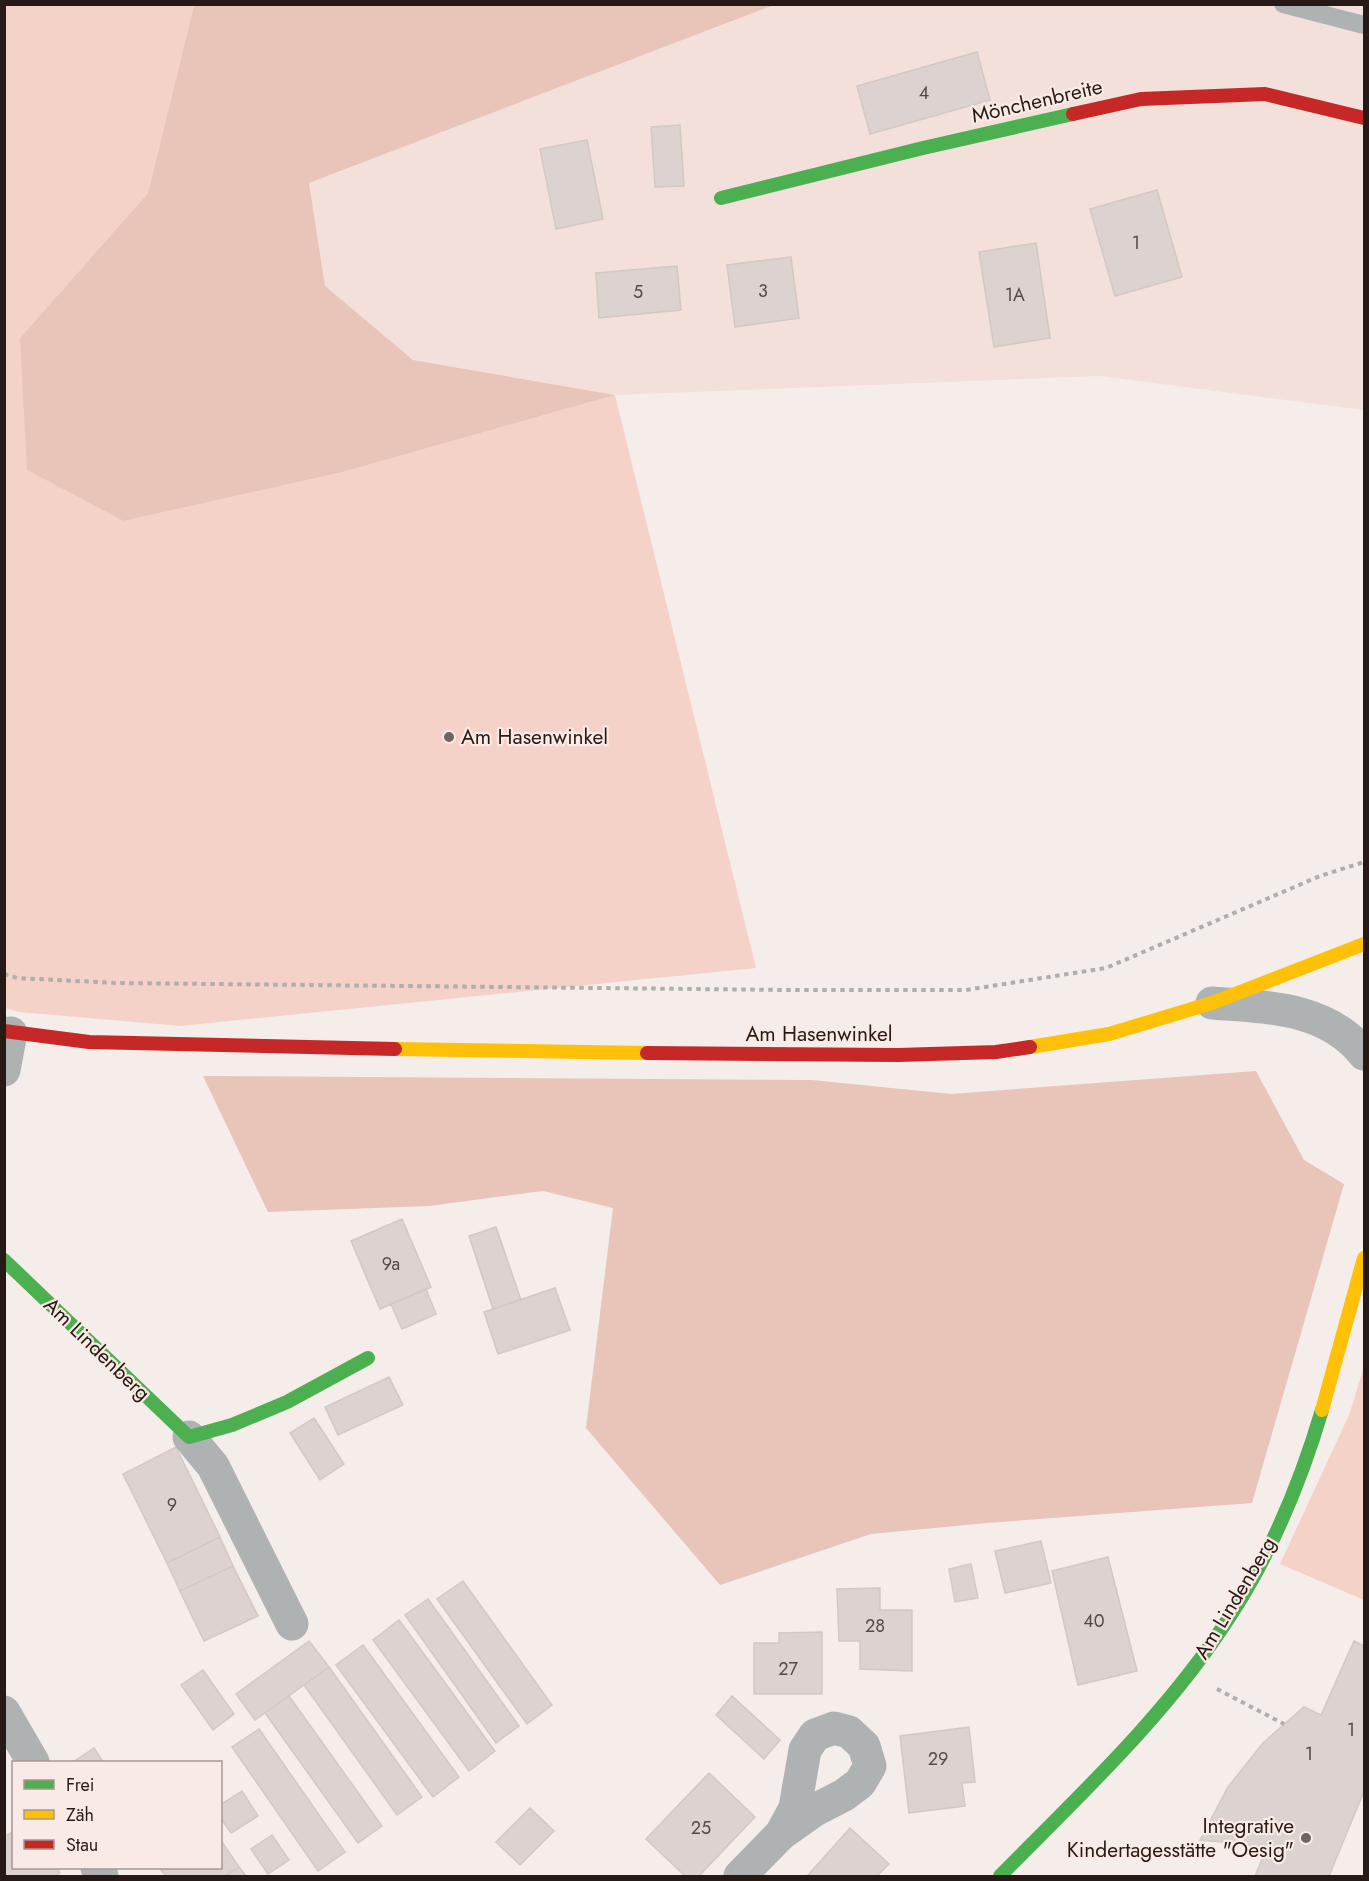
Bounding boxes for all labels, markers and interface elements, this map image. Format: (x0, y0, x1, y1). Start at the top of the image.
street label: Mönchenbreite (969, 71, 1106, 131)
house number: 4 (919, 80, 929, 106)
house number: 1 (1132, 230, 1140, 256)
house number: 3 (758, 278, 768, 304)
house number: 5 (633, 279, 643, 305)
house number: 1A (1005, 282, 1025, 308)
place label: Am Hasenwinkel (461, 722, 608, 752)
marker: Am Hasenwinkel (442, 730, 456, 744)
street label: Am Hasenwinkel (745, 1019, 893, 1049)
house number: 9a (382, 1251, 400, 1277)
street label: Am Lindenberg (37, 1290, 157, 1408)
house number: 9 (167, 1492, 177, 1518)
street label: Am Lindenberg (1187, 1531, 1283, 1665)
house number: 40 (1083, 1608, 1105, 1634)
house number: 28 (865, 1613, 885, 1639)
house number: 27 (778, 1656, 798, 1682)
house number: 1 (1347, 1717, 1355, 1743)
house number: 1 (1305, 1741, 1313, 1767)
house number: 29 (928, 1746, 948, 1772)
legend (12, 1761, 222, 1869)
text: Frei (66, 1772, 95, 1798)
text: Zäh (66, 1802, 94, 1828)
place label: Integrative Kindertagesstätte "Oesig" (1067, 1811, 1294, 1865)
house number: 25 (691, 1815, 711, 1841)
marker: Integrative Kindertagesstätte "Oesig" (1299, 1831, 1313, 1845)
text: Stau (66, 1832, 98, 1858)

